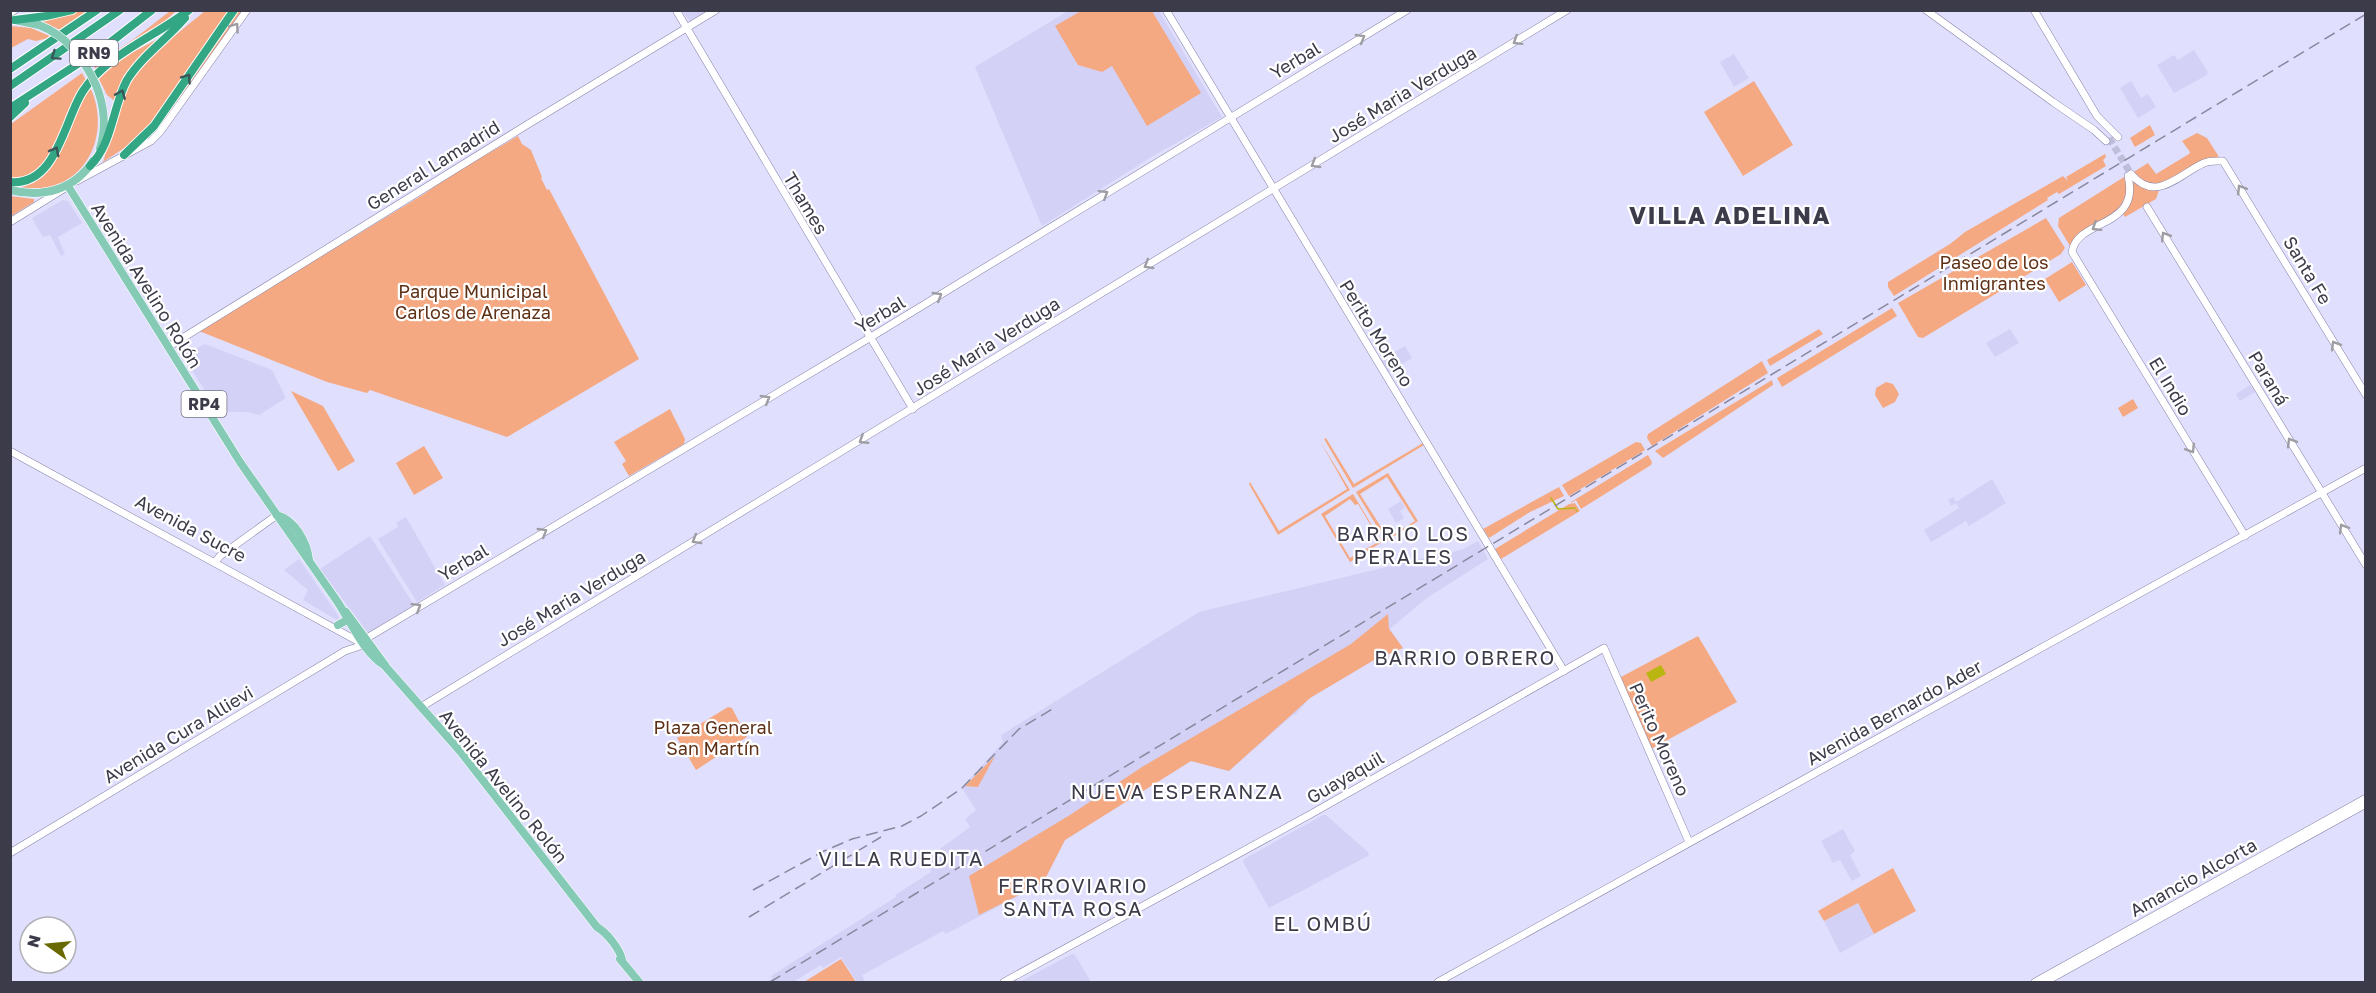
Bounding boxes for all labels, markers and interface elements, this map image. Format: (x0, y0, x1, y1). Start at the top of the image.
one-way arrow (228, 23, 239, 34)
one-way arrow (1355, 34, 1365, 45)
one-way arrow (1513, 34, 1524, 45)
street label: Yerbal (1266, 36, 1324, 83)
road number: RN9 (70, 40, 118, 66)
street label: José Maria Verduga (1324, 41, 1480, 147)
one-way arrow (50, 49, 61, 60)
one-way arrow (180, 73, 191, 84)
one-way arrow (114, 89, 126, 100)
street label: General Lamadrid (362, 115, 504, 215)
one-way arrow (48, 147, 59, 157)
one-way arrow (1311, 156, 1321, 168)
street label: Thames (779, 168, 833, 238)
one-way arrow (2237, 185, 2249, 195)
one-way arrow (1098, 189, 1108, 201)
street label: Avenida Avelino Rolón (87, 198, 207, 372)
district label: VILLA ADELINA (1629, 200, 1831, 229)
one-way arrow (2092, 220, 2102, 232)
one-way arrow (2162, 231, 2173, 242)
street label: Santa Fe (2279, 232, 2337, 308)
park label: Paseo de los Inmigrantes (1940, 251, 2049, 294)
one-way arrow (1144, 258, 1154, 270)
street label: Perito Moreno (1335, 276, 1419, 390)
park label: Parque Municipal Carlos de Arenaza (395, 280, 551, 323)
street label: Yerbal (851, 290, 909, 337)
street label: José Maria Verduga (909, 292, 1063, 400)
one-way arrow (932, 292, 942, 303)
one-way arrow (2330, 341, 2342, 351)
street label: Paraná (2244, 347, 2294, 409)
street label: El Indio (2145, 353, 2197, 419)
road number: RP4 (182, 391, 226, 417)
one-way arrow (760, 395, 770, 407)
one-way arrow (859, 432, 870, 443)
one-way arrow (2287, 438, 2299, 448)
one-way arrow (2184, 443, 2196, 453)
street label: Avenida Sucre (132, 490, 250, 566)
district label: BARRIO LOS PERALES (1337, 521, 1469, 568)
one-way arrow (2339, 524, 2351, 534)
one-way arrow (536, 528, 547, 539)
one-way arrow (692, 532, 702, 544)
street label: Yerbal (434, 538, 492, 585)
street label: José Maria Verduga (493, 545, 649, 651)
one-way arrow (411, 603, 421, 614)
district label: BARRIO OBRERO (1374, 645, 1556, 669)
street label: Avenida Bernardo Ader (1802, 655, 1986, 769)
street label: Perito Moreno (1625, 679, 1695, 799)
street label: Avenida Cura Allievi (99, 681, 257, 787)
street label: Avenida Avelino Rolón (435, 705, 573, 867)
park label: Plaza General San Martín (654, 716, 773, 759)
street label: Guayaquil (1302, 746, 1388, 808)
district label: NUEVA ESPERANZA (1071, 779, 1283, 803)
street label: Amancio Alcorta (2126, 833, 2260, 921)
district label: VILLA RUEDITA (818, 846, 984, 870)
district label: FERROVIARIO SANTA ROSA (998, 873, 1148, 920)
district label: EL OMBÚ (1273, 911, 1373, 935)
north arrow (18, 915, 78, 975)
text: N (22, 933, 45, 950)

